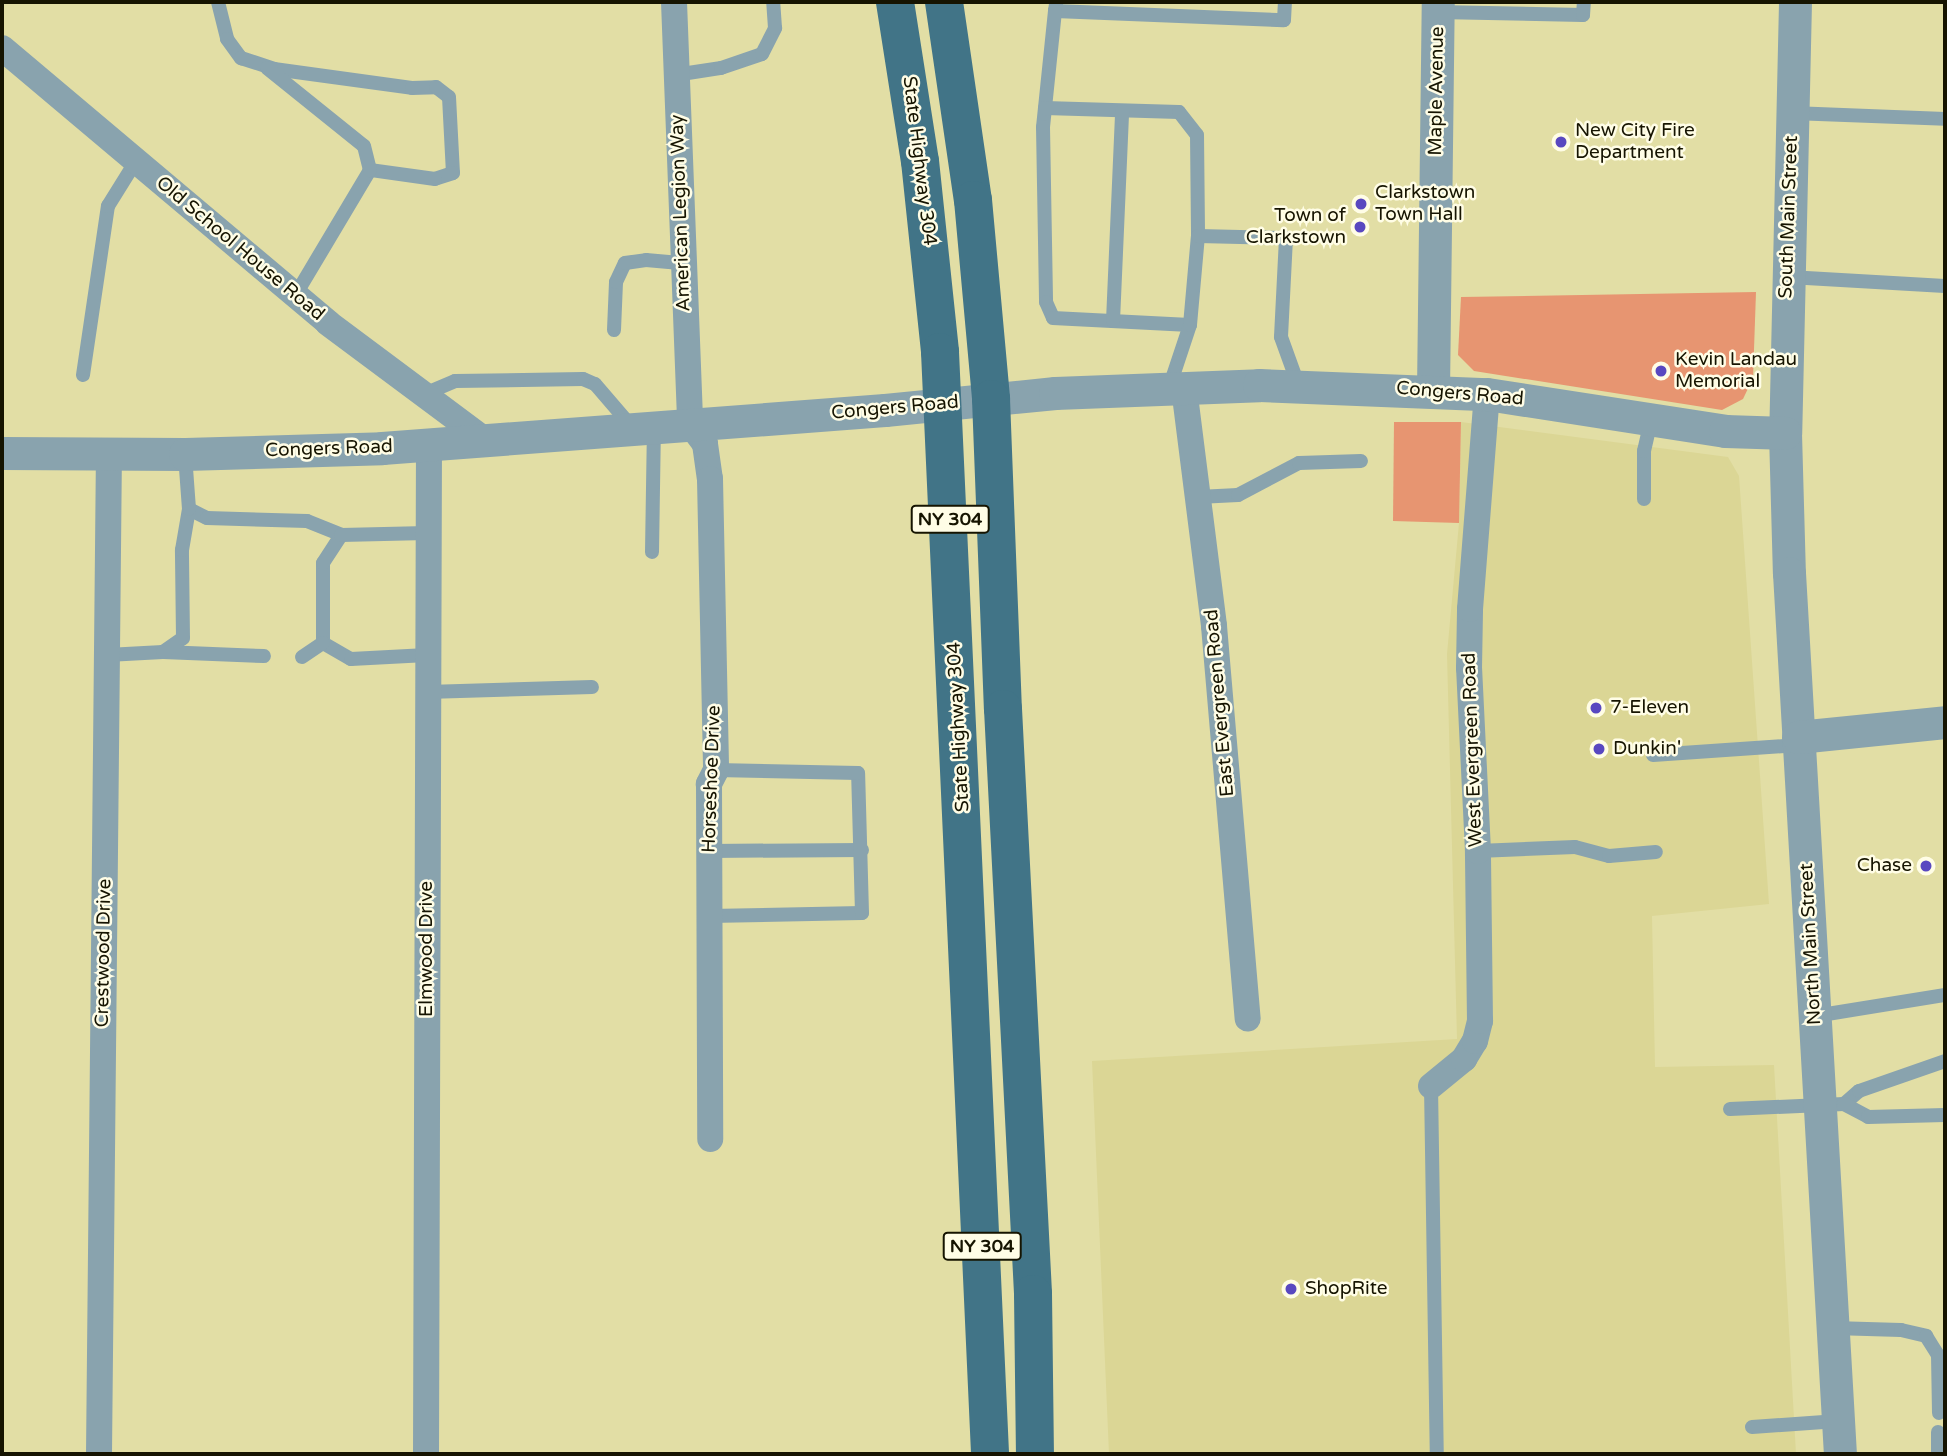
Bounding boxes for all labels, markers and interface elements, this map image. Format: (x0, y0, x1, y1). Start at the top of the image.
street label: Maple Avenue (1424, 26, 1450, 156)
street label: State Highway 304 (897, 75, 941, 247)
street label: American Legion Way (666, 114, 696, 312)
place label: New City Fire Department (1575, 120, 1695, 164)
marker: New City Fire Department (1553, 134, 1569, 150)
street label: South Main Street (1775, 135, 1803, 299)
street label: Old School House Road (151, 172, 329, 326)
place label: Clarkstown Town Hall (1375, 182, 1475, 226)
marker: Clarkstown Town Hall (1353, 196, 1369, 212)
place label: Town of Clarkstown (1246, 205, 1346, 249)
marker: Town of Clarkstown (1352, 219, 1368, 235)
place label: Kevin Landau Memorial (1675, 349, 1797, 393)
marker: Kevin Landau Memorial (1653, 363, 1669, 379)
street label: Congers Road (1395, 377, 1525, 411)
street label: Congers Road (830, 391, 960, 425)
street label: Congers Road (265, 435, 393, 463)
road number: NY 304 (910, 504, 990, 534)
street label: East Evergreen Road (1200, 608, 1240, 798)
street label: State Highway 304 (943, 641, 975, 813)
street label: West Evergreen Road (1458, 652, 1488, 848)
place label: 7-Eleven (1610, 697, 1689, 719)
marker: 7-Eleven (1588, 700, 1604, 716)
street label: Horseshoe Drive (698, 705, 726, 853)
place label: Dunkin' (1613, 738, 1681, 760)
marker: Dunkin' (1591, 741, 1607, 757)
place label: Chase (1857, 855, 1912, 877)
marker: Chase (1918, 858, 1934, 874)
street label: North Main Street (1795, 862, 1827, 1026)
street label: Crestwood Drive (91, 878, 117, 1028)
street label: Elmwood Drive (416, 881, 438, 1017)
road number: NY 304 (942, 1232, 1022, 1260)
place label: ShopRite (1305, 1278, 1388, 1300)
marker: ShopRite (1283, 1281, 1299, 1297)

